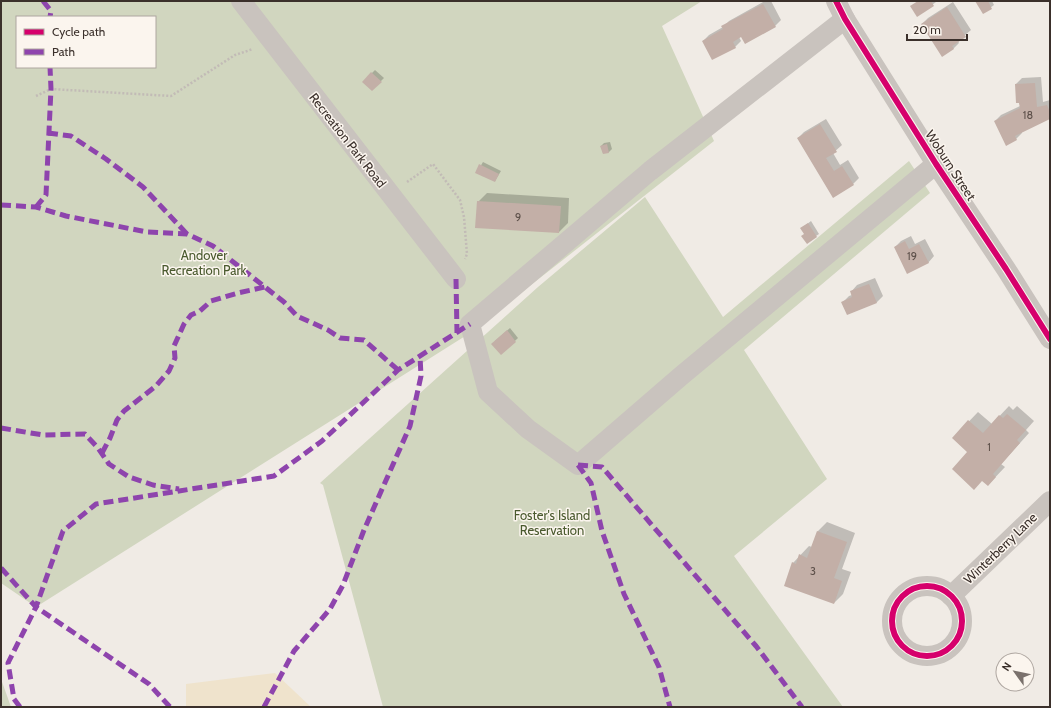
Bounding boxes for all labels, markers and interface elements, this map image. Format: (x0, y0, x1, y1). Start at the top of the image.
legend (16, 16, 156, 68)
scale bar (907, 16, 967, 42)
text: 20 m (913, 22, 941, 37)
text: Cycle path (52, 24, 105, 39)
text: Path (52, 44, 75, 59)
street label: Recreation Park Road (306, 89, 390, 191)
house number: 18 (1023, 108, 1033, 122)
street label: Woburn Street (922, 127, 980, 204)
house number: 9 (515, 210, 521, 224)
park label: Andover Recreation Park (162, 247, 247, 278)
house number: 19 (907, 249, 917, 263)
house number: 1 (987, 440, 991, 454)
park label: Foster's Island Reservation (514, 507, 590, 538)
street label: Winterberry Lane (960, 509, 1040, 587)
house number: 3 (810, 564, 816, 578)
north arrow (995, 652, 1035, 692)
text: N (999, 659, 1015, 674)

